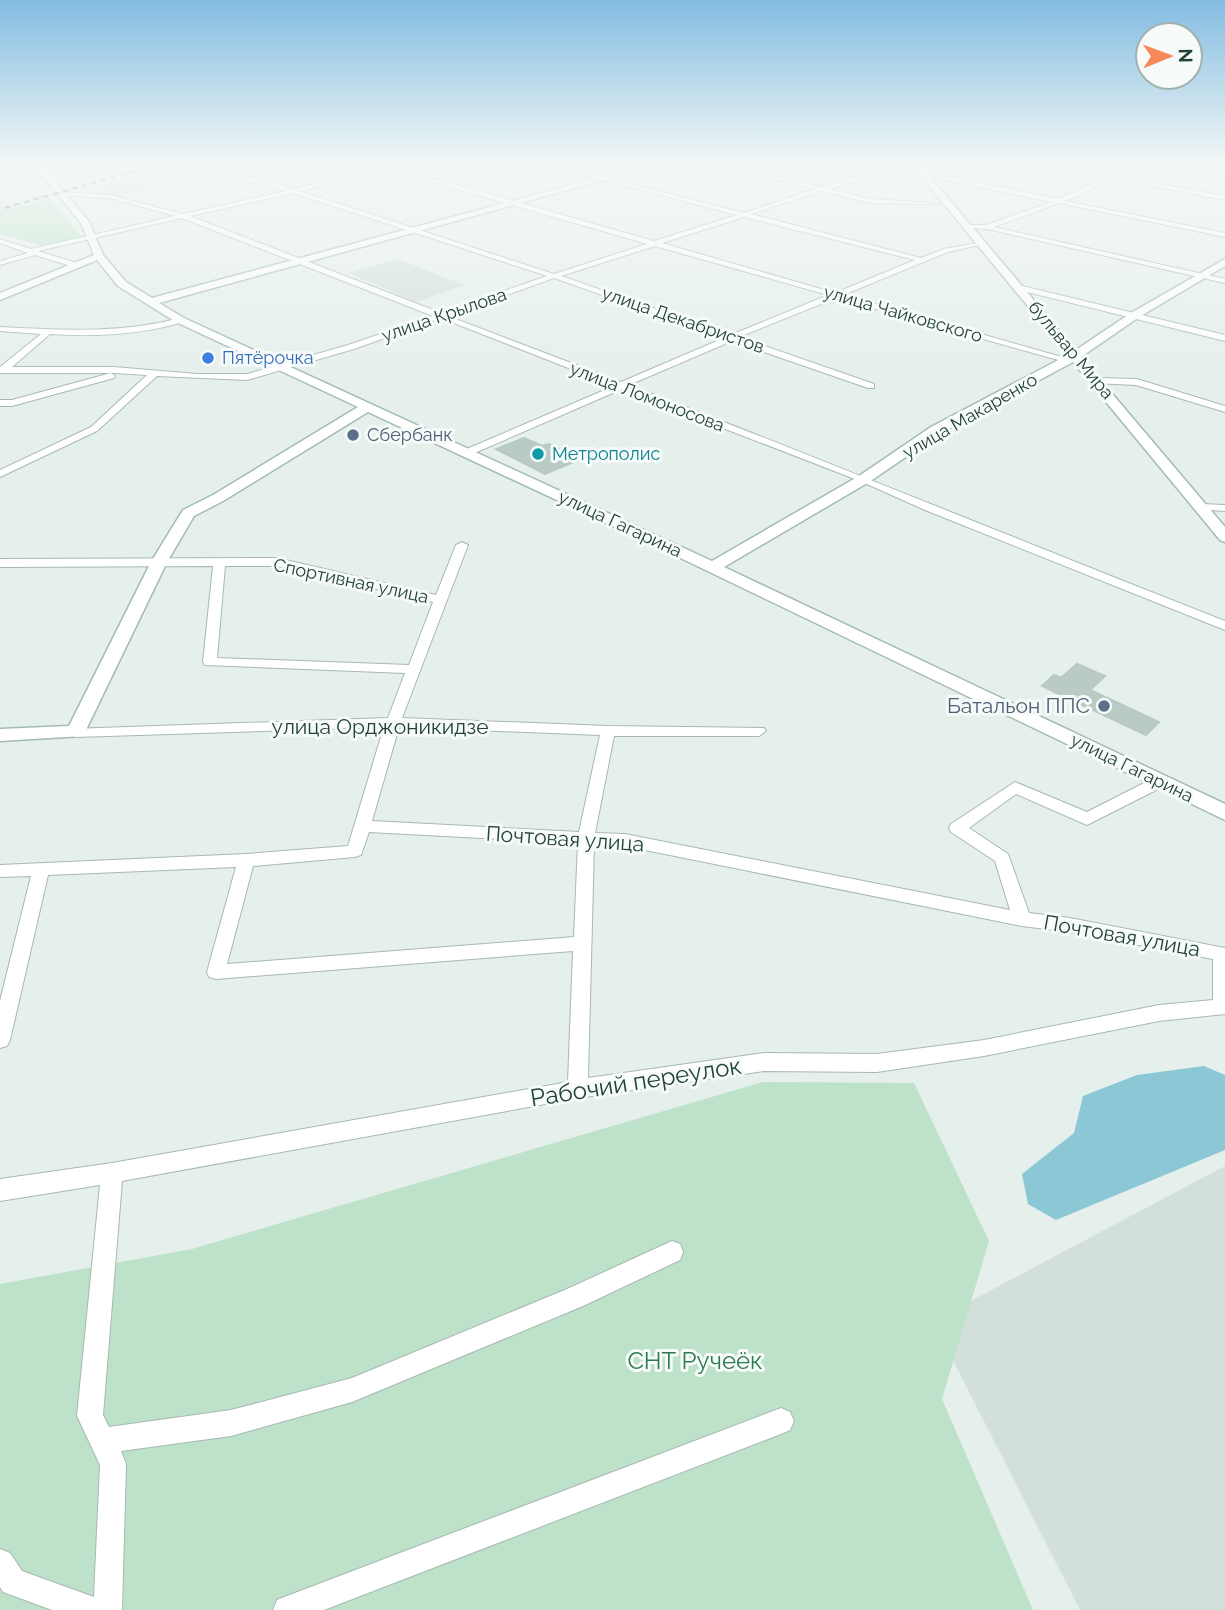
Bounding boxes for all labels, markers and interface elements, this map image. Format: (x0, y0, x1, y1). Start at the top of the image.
north arrow (1134, 21, 1204, 91)
text: N (1175, 48, 1197, 63)
street label: улица Чайковского (821, 281, 985, 346)
street label: улица Декабристов (599, 282, 767, 357)
street label: улица Крылова (379, 283, 509, 346)
street label: бульвар Мира (1024, 296, 1119, 403)
place label: Пятёрочка (222, 347, 314, 368)
marker: Пятёрочка (200, 350, 216, 366)
street label: улица Ломоносова (567, 357, 727, 436)
street label: улица Макаренко (899, 368, 1041, 463)
place label: Сбербанк (367, 424, 453, 445)
marker: Сбербанк (345, 427, 361, 443)
place label: Метрополис (552, 443, 660, 464)
marker: Метрополис (530, 446, 546, 462)
street label: улица Гагарина (555, 486, 685, 561)
street label: Спортивная улица (272, 554, 431, 607)
place label: Батальон ППС (947, 693, 1090, 718)
marker: Батальон ППС (1096, 698, 1112, 714)
street label: улица Орджоникидзе (272, 714, 488, 739)
street label: улица Гагарина (1067, 729, 1197, 806)
street label: Почтовая улица (485, 821, 645, 857)
street label: Почтовая улица (1042, 909, 1202, 962)
street label: Рабочий переулок (528, 1050, 744, 1113)
park label: СНТ Ручеёк (627, 1346, 763, 1375)

